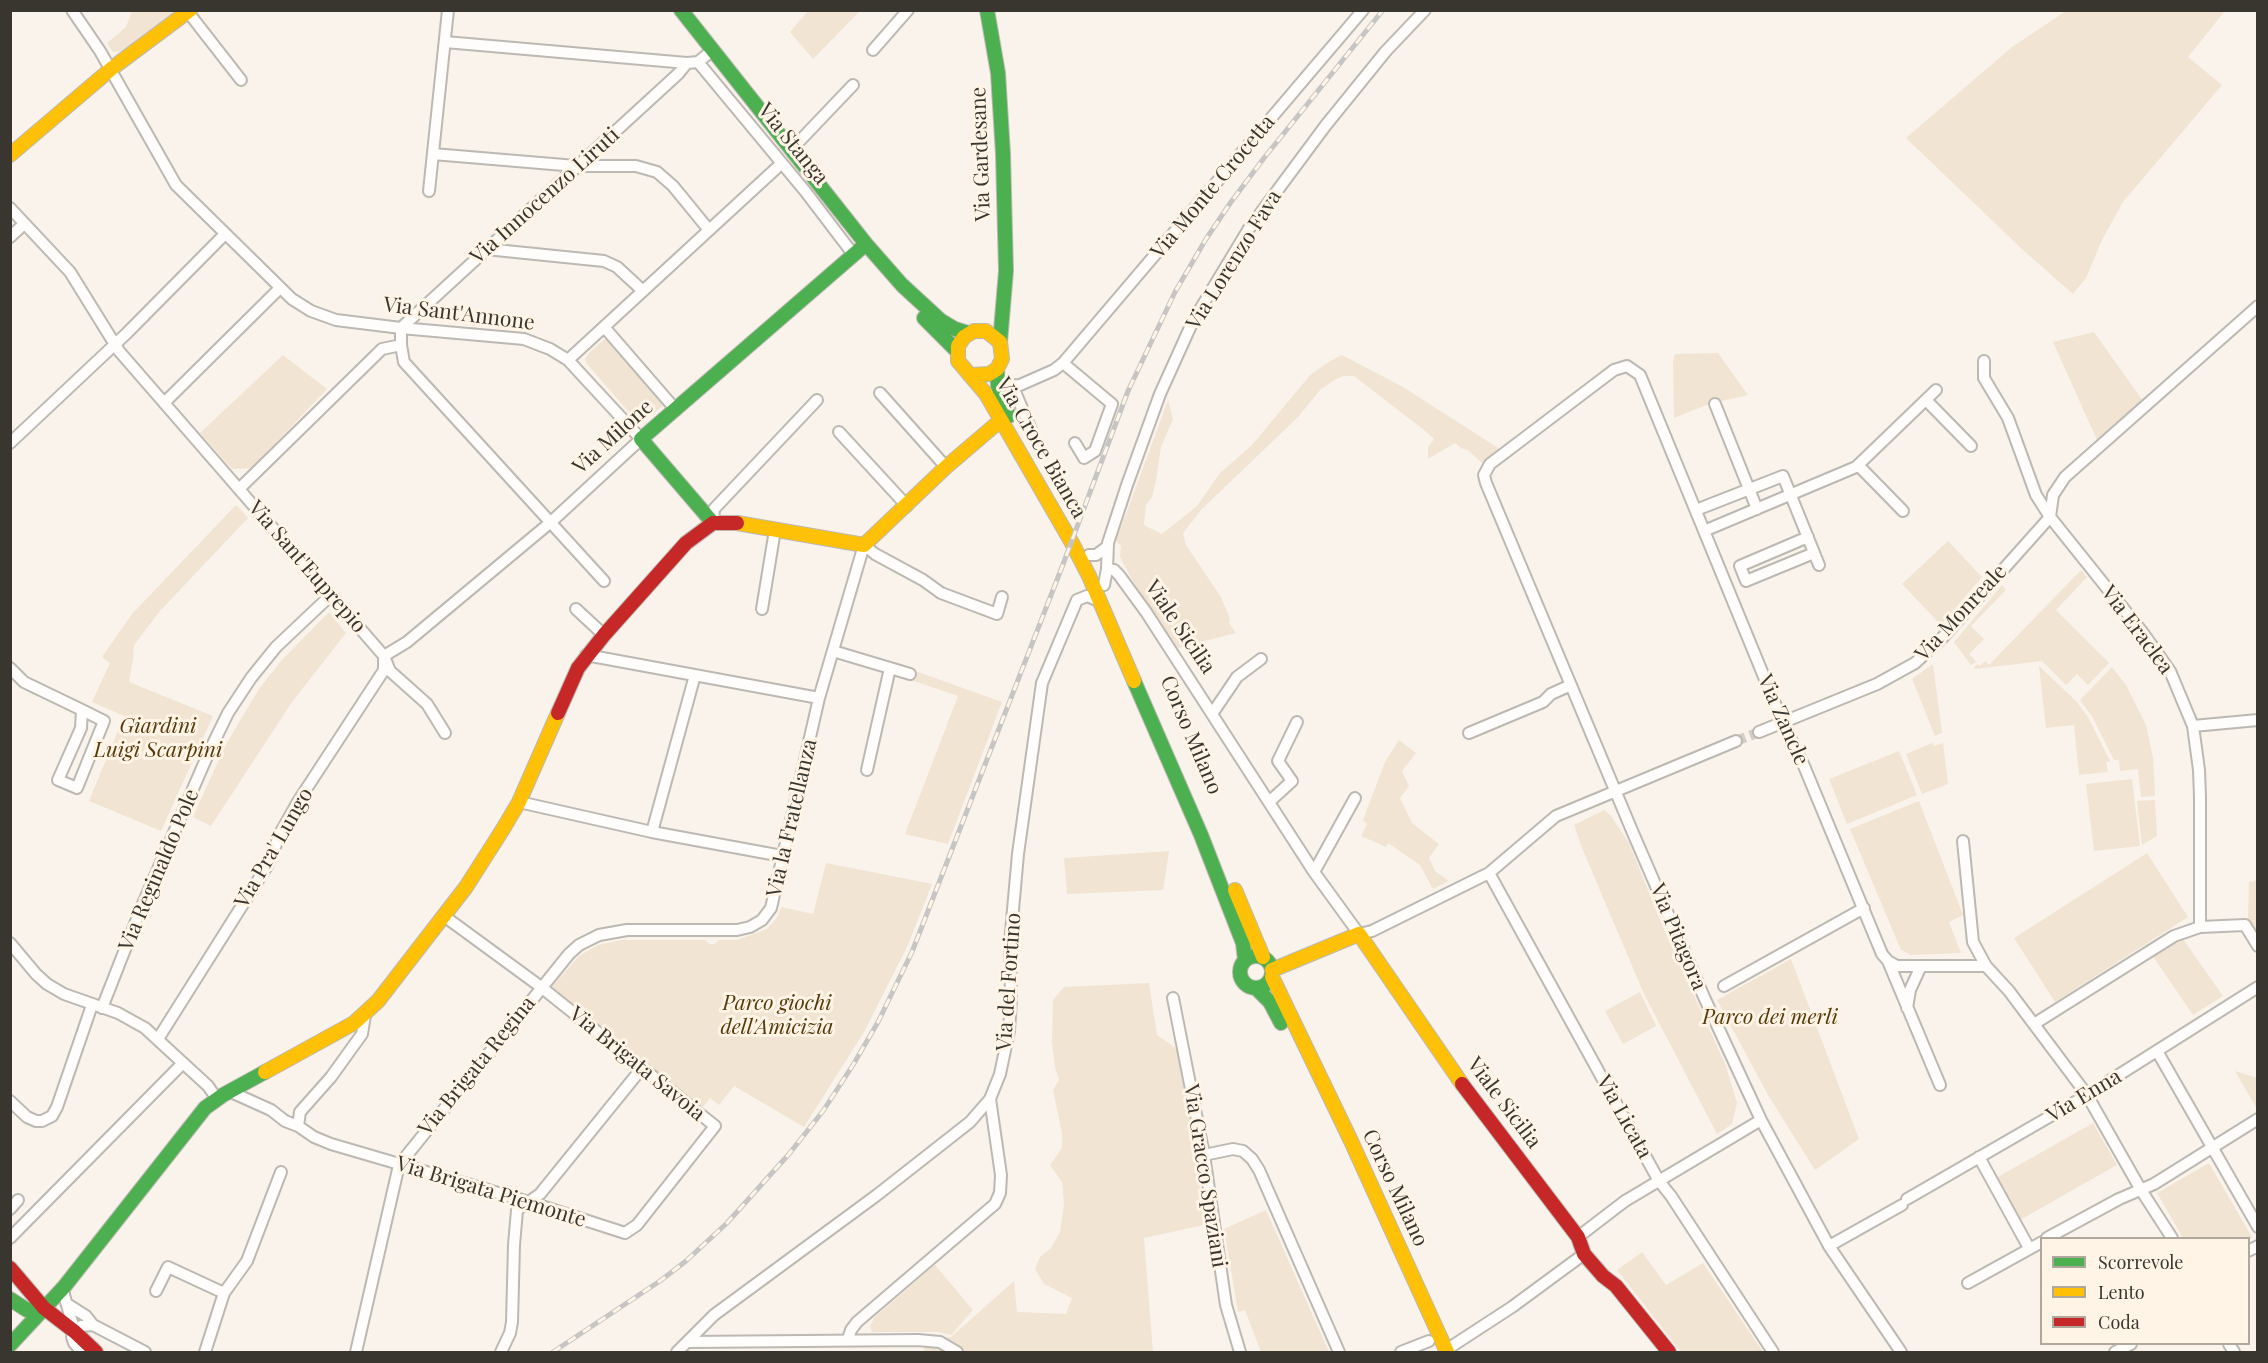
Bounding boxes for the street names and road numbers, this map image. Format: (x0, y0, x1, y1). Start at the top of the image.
street label: Via Gardesane (966, 86, 996, 222)
street label: Via Stanga (753, 98, 833, 190)
street label: Via Monte Crocetta (1146, 110, 1280, 264)
street label: Via Innocenzo Liruti (465, 122, 625, 270)
street label: Via Lorenzo Fava (1181, 186, 1287, 334)
street label: Via Sant'Annone (382, 292, 536, 336)
street label: Via Croce Bianca (991, 373, 1091, 523)
street label: Via Milone (568, 394, 658, 480)
street label: Via Sant'Euprepio (243, 496, 371, 638)
street label: Via Monreale (1910, 559, 2012, 667)
street label: Viale Sicilia (1140, 575, 1220, 679)
street label: Via Eraclea (2096, 581, 2178, 679)
street label: Via Zancle (1752, 671, 1814, 769)
street label: Corso Milano (1155, 672, 1227, 798)
street label: Via la Fratellanza (762, 737, 822, 899)
street label: Via Pra' Lungo (229, 783, 319, 913)
street label: Via Reginaldo Pole (114, 785, 204, 955)
street label: Via Pitagora (1644, 880, 1712, 994)
street label: Via del Fortino (992, 912, 1026, 1052)
street label: Via Brigata Regina (413, 991, 541, 1141)
street label: Via Brigata Savoia (564, 1002, 710, 1126)
street label: Viale Sicilia (1462, 1053, 1546, 1153)
street label: Via Enna (2042, 1064, 2126, 1128)
street label: Via Licata (1591, 1071, 1657, 1163)
street label: Via Gracco Spaziani (1178, 1082, 1232, 1270)
street label: Corso Milano (1357, 1125, 1433, 1251)
street label: Via Brigata Piemonte (393, 1151, 589, 1233)

